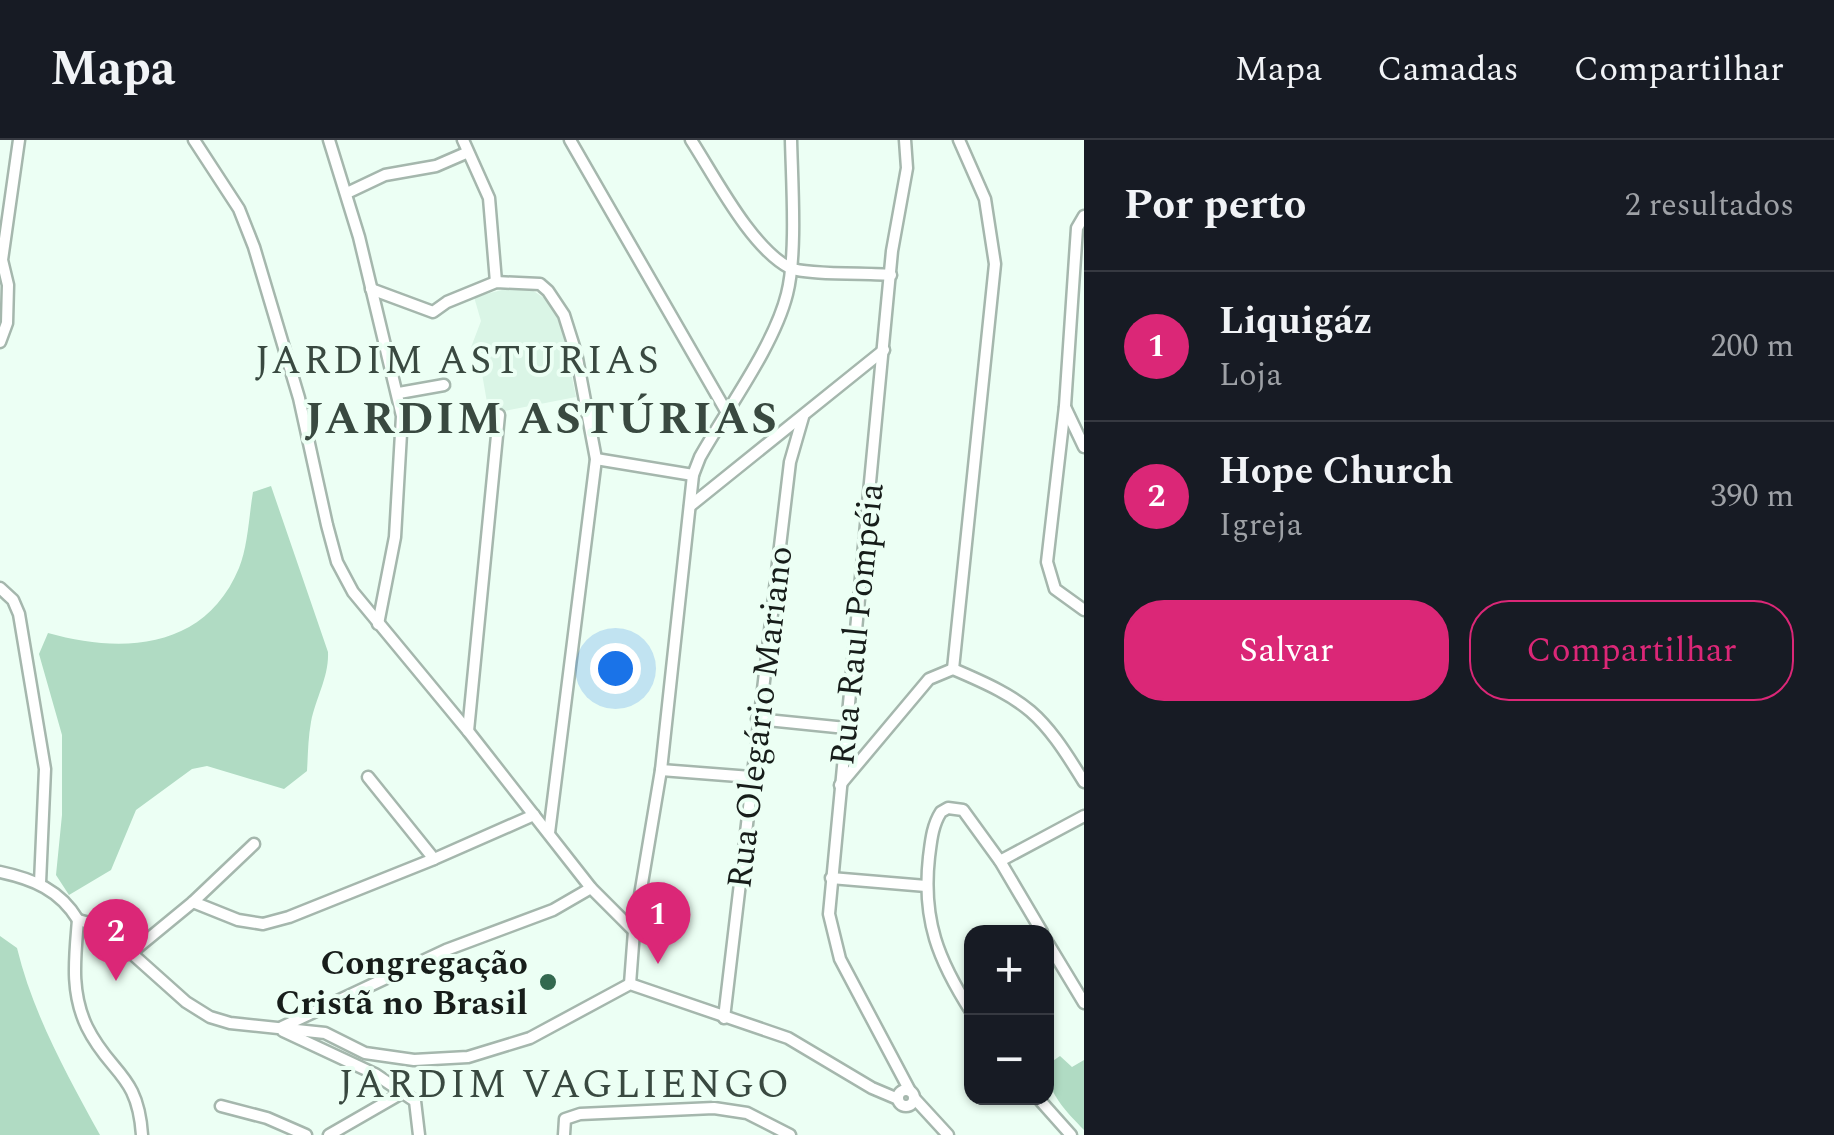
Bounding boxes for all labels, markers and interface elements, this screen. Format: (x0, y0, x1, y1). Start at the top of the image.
text: Mapa (50, 33, 176, 106)
text: Mapa (1235, 43, 1322, 96)
text: Camadas (1377, 43, 1519, 96)
text: Compartilhar (1574, 43, 1784, 96)
text: Por perto (1124, 174, 1306, 237)
text: 2 resultados (1625, 181, 1794, 230)
text: Liquigáz (1219, 293, 1372, 351)
text: 1 (1148, 322, 1165, 371)
text: 200 m (1710, 322, 1794, 371)
district label: JARDIM ASTURIAS (255, 331, 661, 392)
text: Loja (1219, 351, 1282, 400)
district label: JARDIM ASTÚRIAS (304, 385, 780, 454)
text: Hope Church (1219, 443, 1454, 501)
text: 2 (1148, 472, 1165, 521)
text: 390 m (1710, 472, 1794, 521)
street label: Rua Raul Pompéia (816, 480, 899, 768)
text: Igreja (1219, 501, 1303, 550)
street label: Rua Olegário Mariano (713, 543, 808, 891)
button: Salvar (1124, 600, 1449, 701)
button: Compartilhar (1469, 600, 1794, 701)
your location (590, 643, 641, 694)
pin: 1 (626, 882, 690, 964)
pin: 2 (84, 898, 148, 981)
map controls (964, 925, 1054, 1105)
button: + (964, 925, 1054, 1015)
place label: Congregação Cristã no Brasil (276, 937, 528, 1030)
marker: Congregação Cristã no Brasil (537, 971, 559, 993)
button: − (964, 1015, 1054, 1105)
district label: JARDIM VAGLIENGO (339, 1055, 791, 1116)

